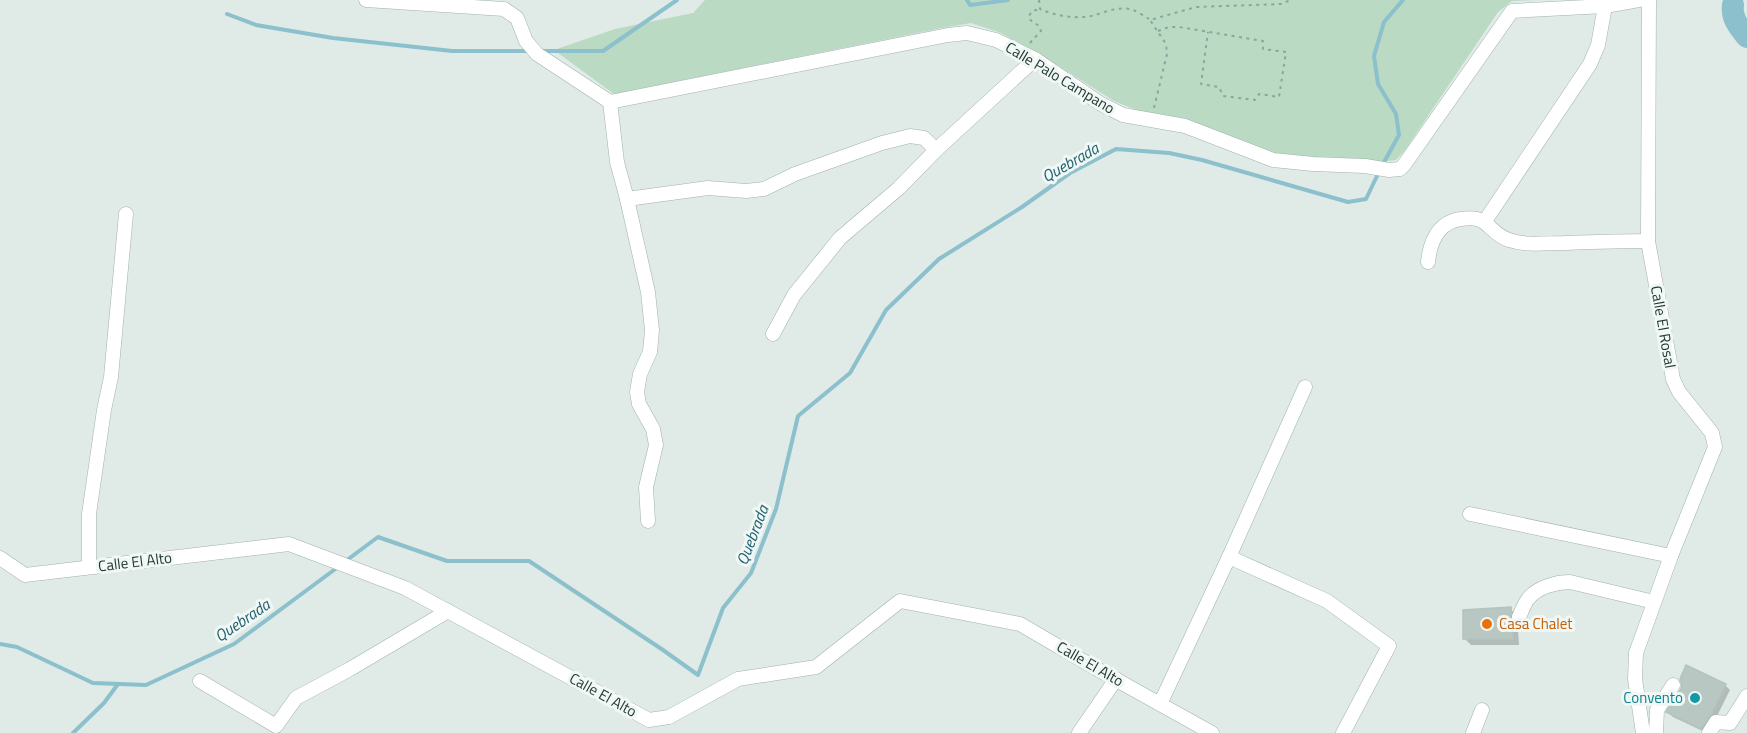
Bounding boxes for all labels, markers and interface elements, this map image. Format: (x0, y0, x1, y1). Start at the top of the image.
street label: Calle Palo Campano (1001, 36, 1119, 119)
water label: Quebrada (1037, 136, 1104, 188)
street label: Calle El Rosal (1645, 284, 1682, 370)
water label: Quebrada (730, 501, 775, 568)
street label: Calle El Alto (97, 546, 173, 577)
water label: Quebrada (209, 592, 275, 647)
place label: Casa Chalet (1499, 612, 1573, 635)
marker: Casa Chalet (1480, 617, 1494, 631)
street label: Calle El Alto (1052, 635, 1128, 692)
street label: Calle El Alto (565, 667, 641, 723)
place label: Convento (1623, 686, 1683, 709)
marker: Convento (1688, 691, 1702, 705)

